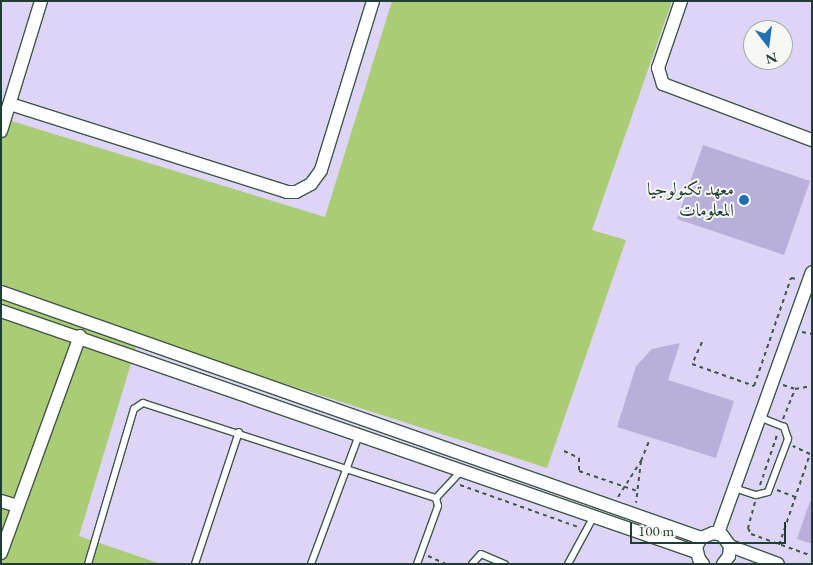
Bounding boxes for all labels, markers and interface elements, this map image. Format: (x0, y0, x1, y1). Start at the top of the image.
north arrow (743, 20, 793, 70)
text: N (764, 48, 779, 69)
place label: معهد تكنولوجيا المعلومات (647, 179, 734, 222)
marker: معهد تكنولوجيا المعلومات (738, 194, 750, 206)
scale bar (633, 512, 789, 544)
text: 100 m (638, 521, 674, 540)

